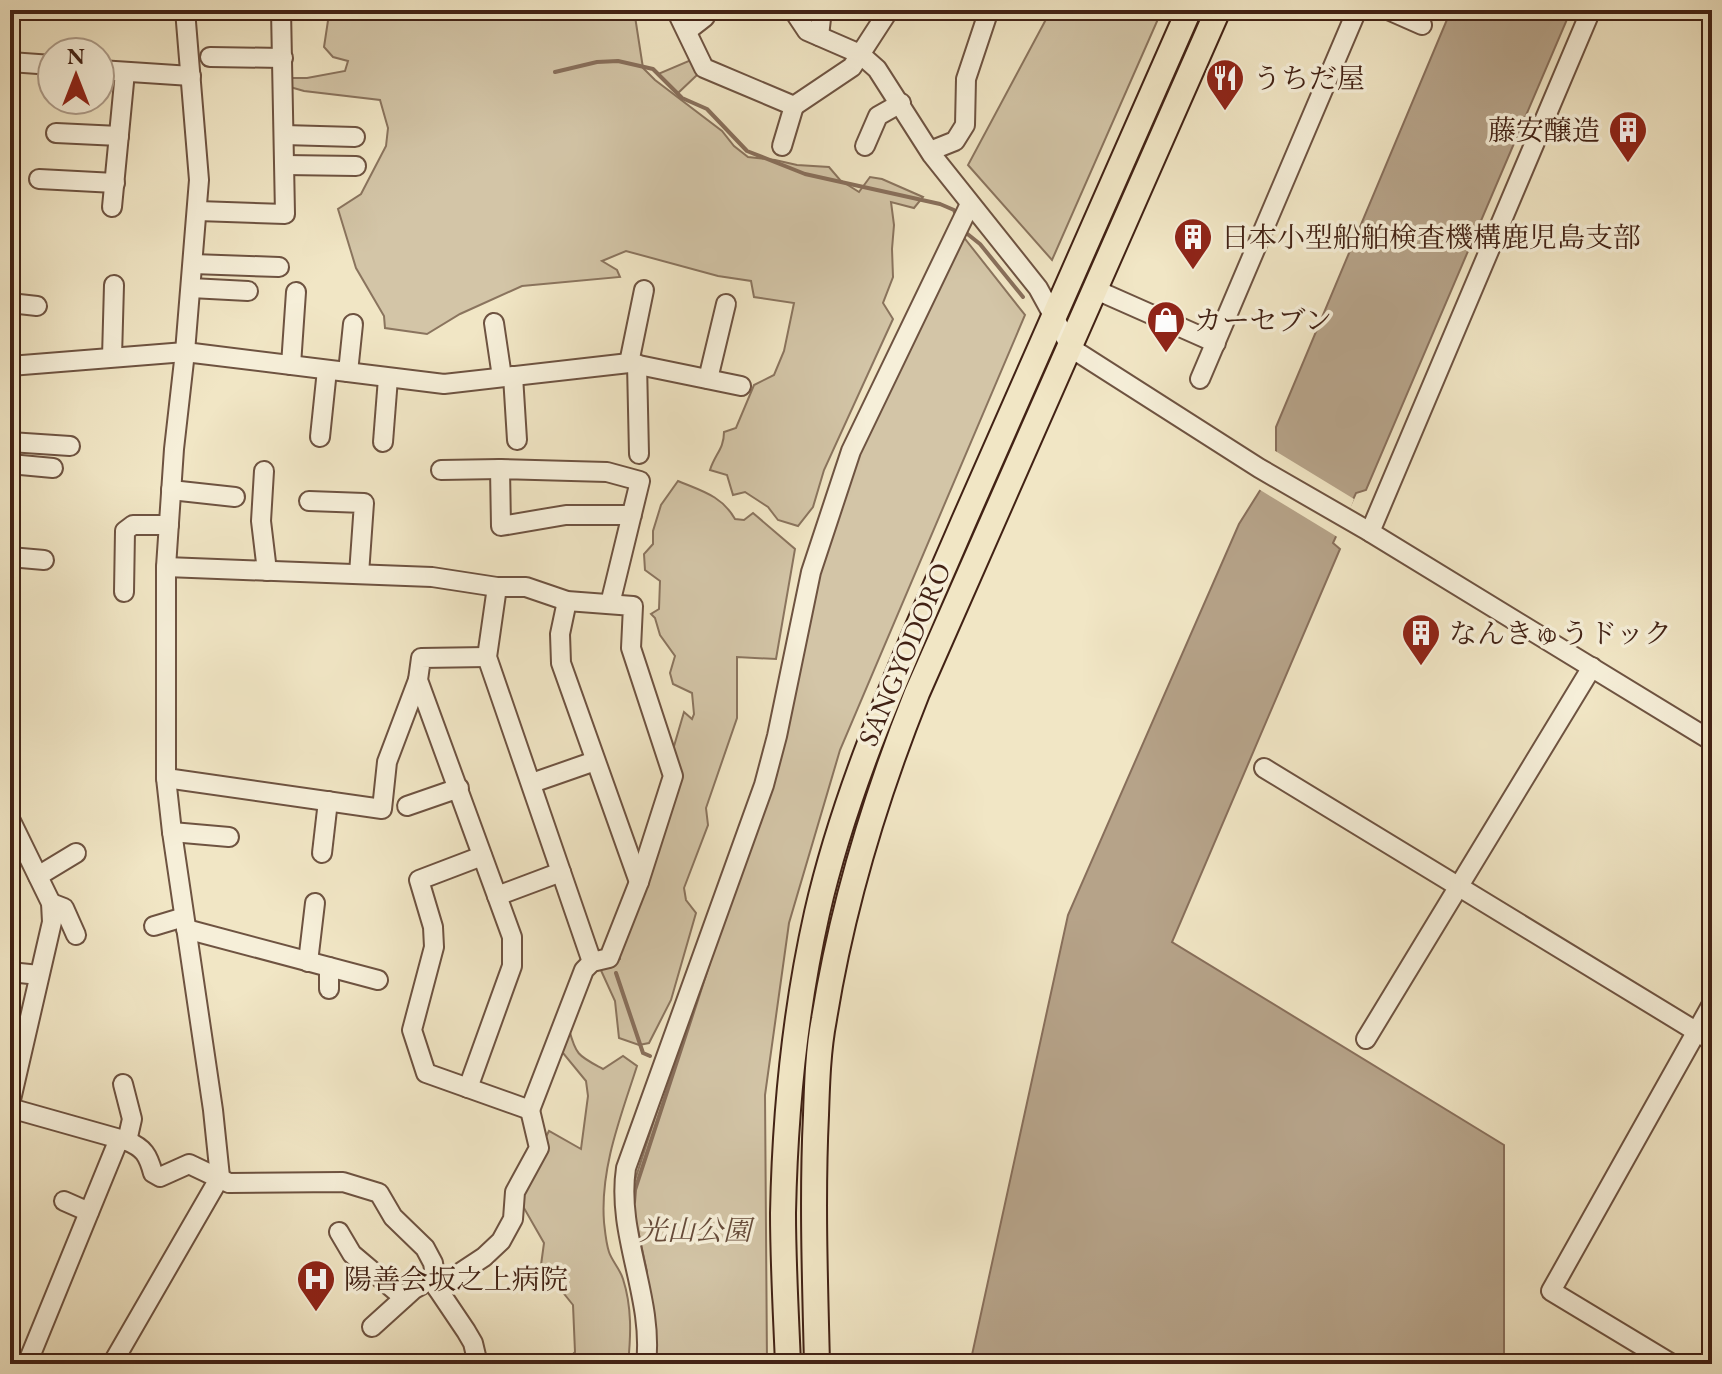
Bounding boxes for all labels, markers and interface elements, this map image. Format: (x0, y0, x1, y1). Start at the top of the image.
north arrow (36, 36, 116, 116)
text: N (67, 42, 85, 71)
restaurant icon: うちだ屋 (1204, 57, 1246, 112)
place label: うちだ屋 (1253, 60, 1365, 96)
building icon: 藤安醸造 (1607, 109, 1649, 164)
place label: 藤安醸造 (1488, 112, 1600, 148)
building icon: 日本小型船舶検査機構鹿児島支部 (1172, 216, 1214, 271)
place label: 日本小型船舶検査機構鹿児島支部 (1221, 219, 1641, 255)
shop icon: カーセブン (1145, 299, 1187, 354)
place label: カーセブン (1194, 302, 1332, 338)
street label: SANGYODORO (849, 557, 959, 751)
building icon: なんきゅうドック (1400, 612, 1442, 667)
place label: なんきゅうドック (1449, 615, 1672, 651)
park label: 光山公園 (639, 1212, 755, 1248)
hospital icon: 陽善会坂之上病院 (295, 1258, 337, 1313)
place label: 陽善会坂之上病院 (344, 1261, 568, 1297)

